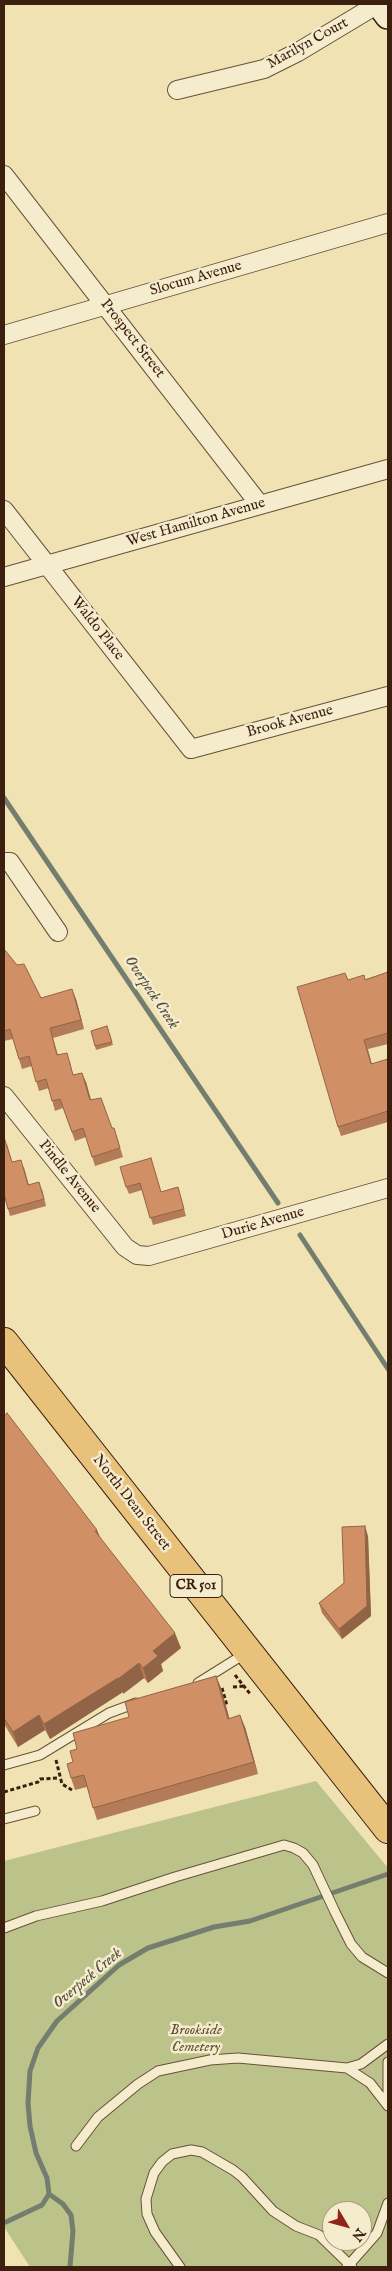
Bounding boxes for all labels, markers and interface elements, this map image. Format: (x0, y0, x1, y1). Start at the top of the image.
street label: Marilyn Court (264, 14, 352, 74)
street label: Slocum Avenue (148, 257, 244, 301)
street label: Prospect Street (96, 296, 168, 382)
street label: West Hamilton Avenue (125, 495, 267, 551)
street label: Waldo Place (67, 594, 127, 664)
street label: Brook Avenue (245, 702, 335, 742)
water label: Overpeck Creek (119, 953, 183, 1033)
street label: Pindle Avenue (34, 1137, 104, 1217)
street label: Durie Avenue (220, 1204, 306, 1244)
street label: North Dean Street (88, 1452, 174, 1554)
road number: CR 501 (170, 1574, 222, 1598)
water label: Overpeck Creek (50, 1945, 126, 2013)
park label: Brookside Cemetery (170, 2022, 222, 2057)
north arrow (322, 2201, 372, 2251)
text: N (347, 2224, 369, 2245)

